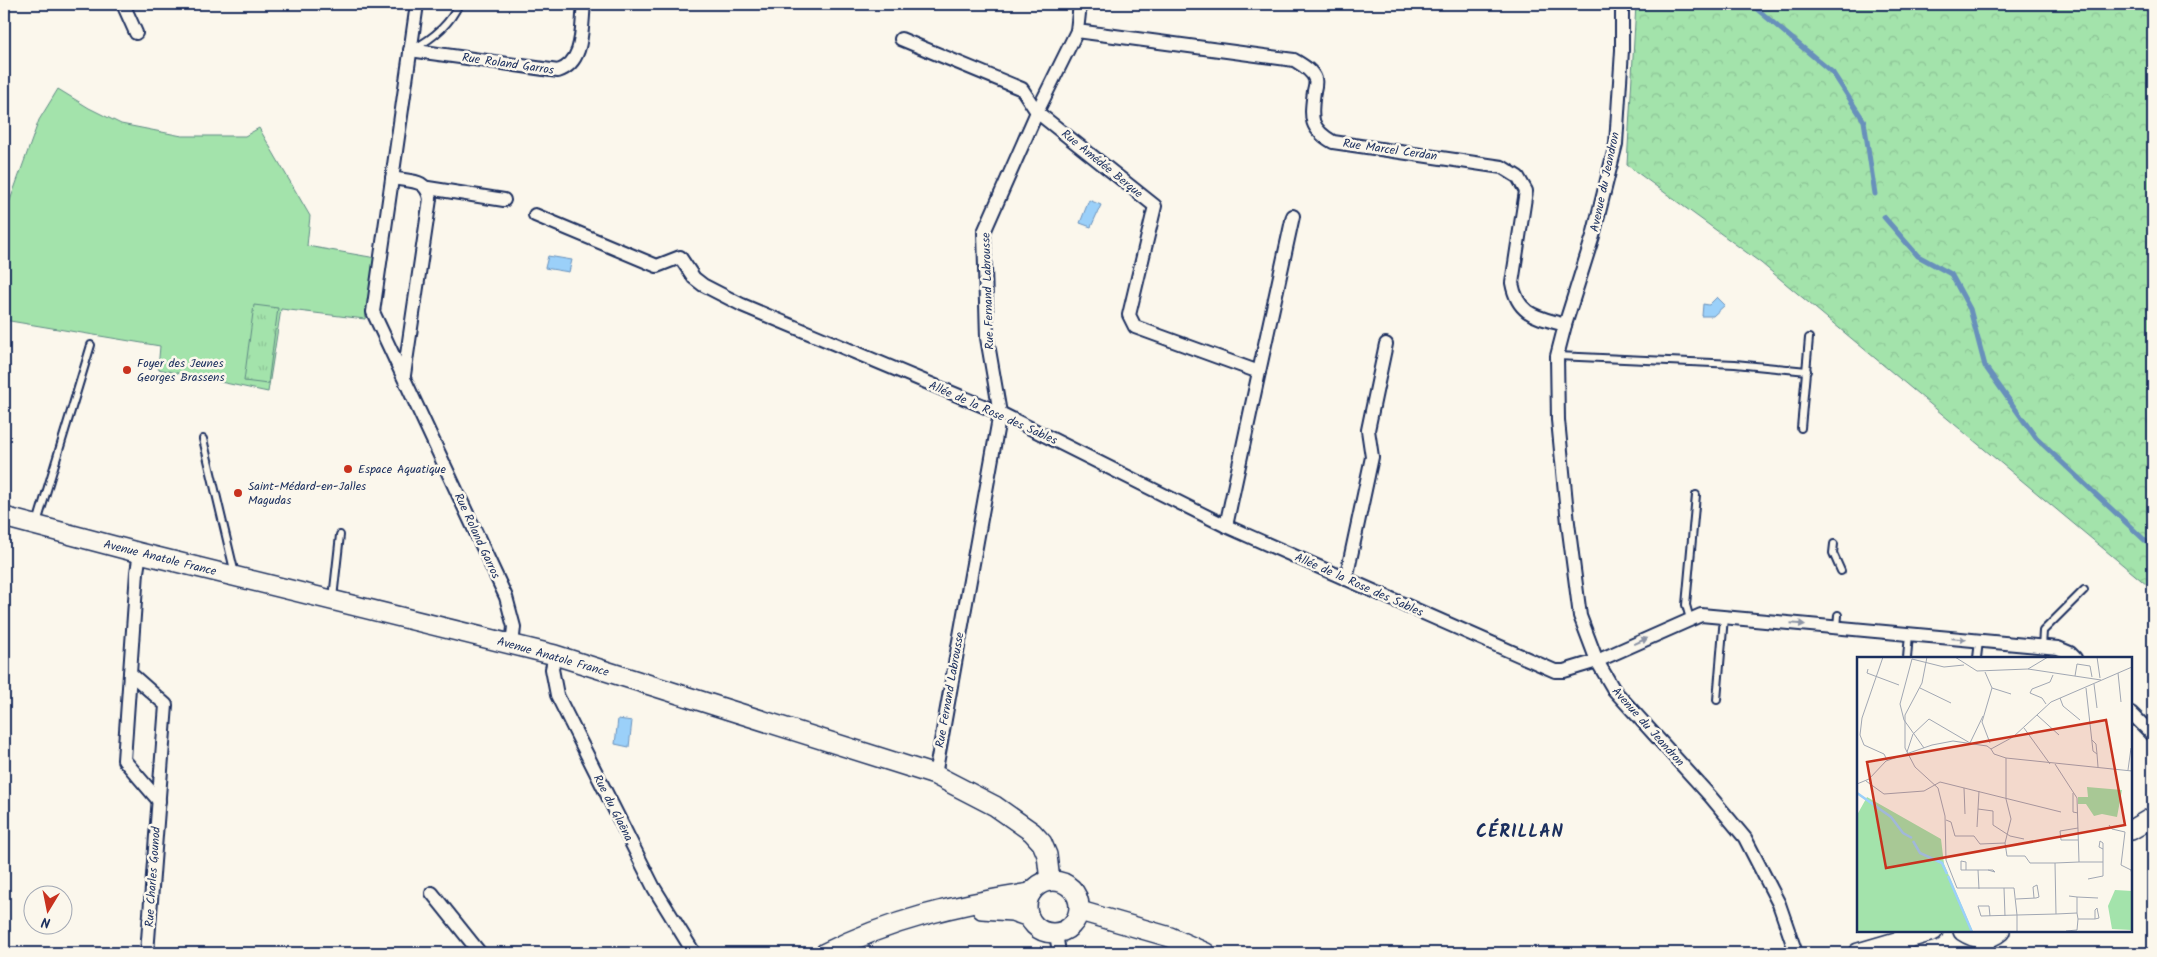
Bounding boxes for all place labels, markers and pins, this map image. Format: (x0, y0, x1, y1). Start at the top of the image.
place label: Foyer des Jeunes Georges Brassens (137, 354, 225, 387)
marker: Foyer des Jeunes Georges Brassens (121, 364, 133, 376)
place label: Espace Aquatique (358, 460, 446, 479)
marker: Espace Aquatique (342, 463, 354, 475)
place label: Saint-Médard-en-Jalles Magudas (248, 477, 366, 510)
marker: Saint-Médard-en-Jalles Magudas (232, 487, 244, 499)

